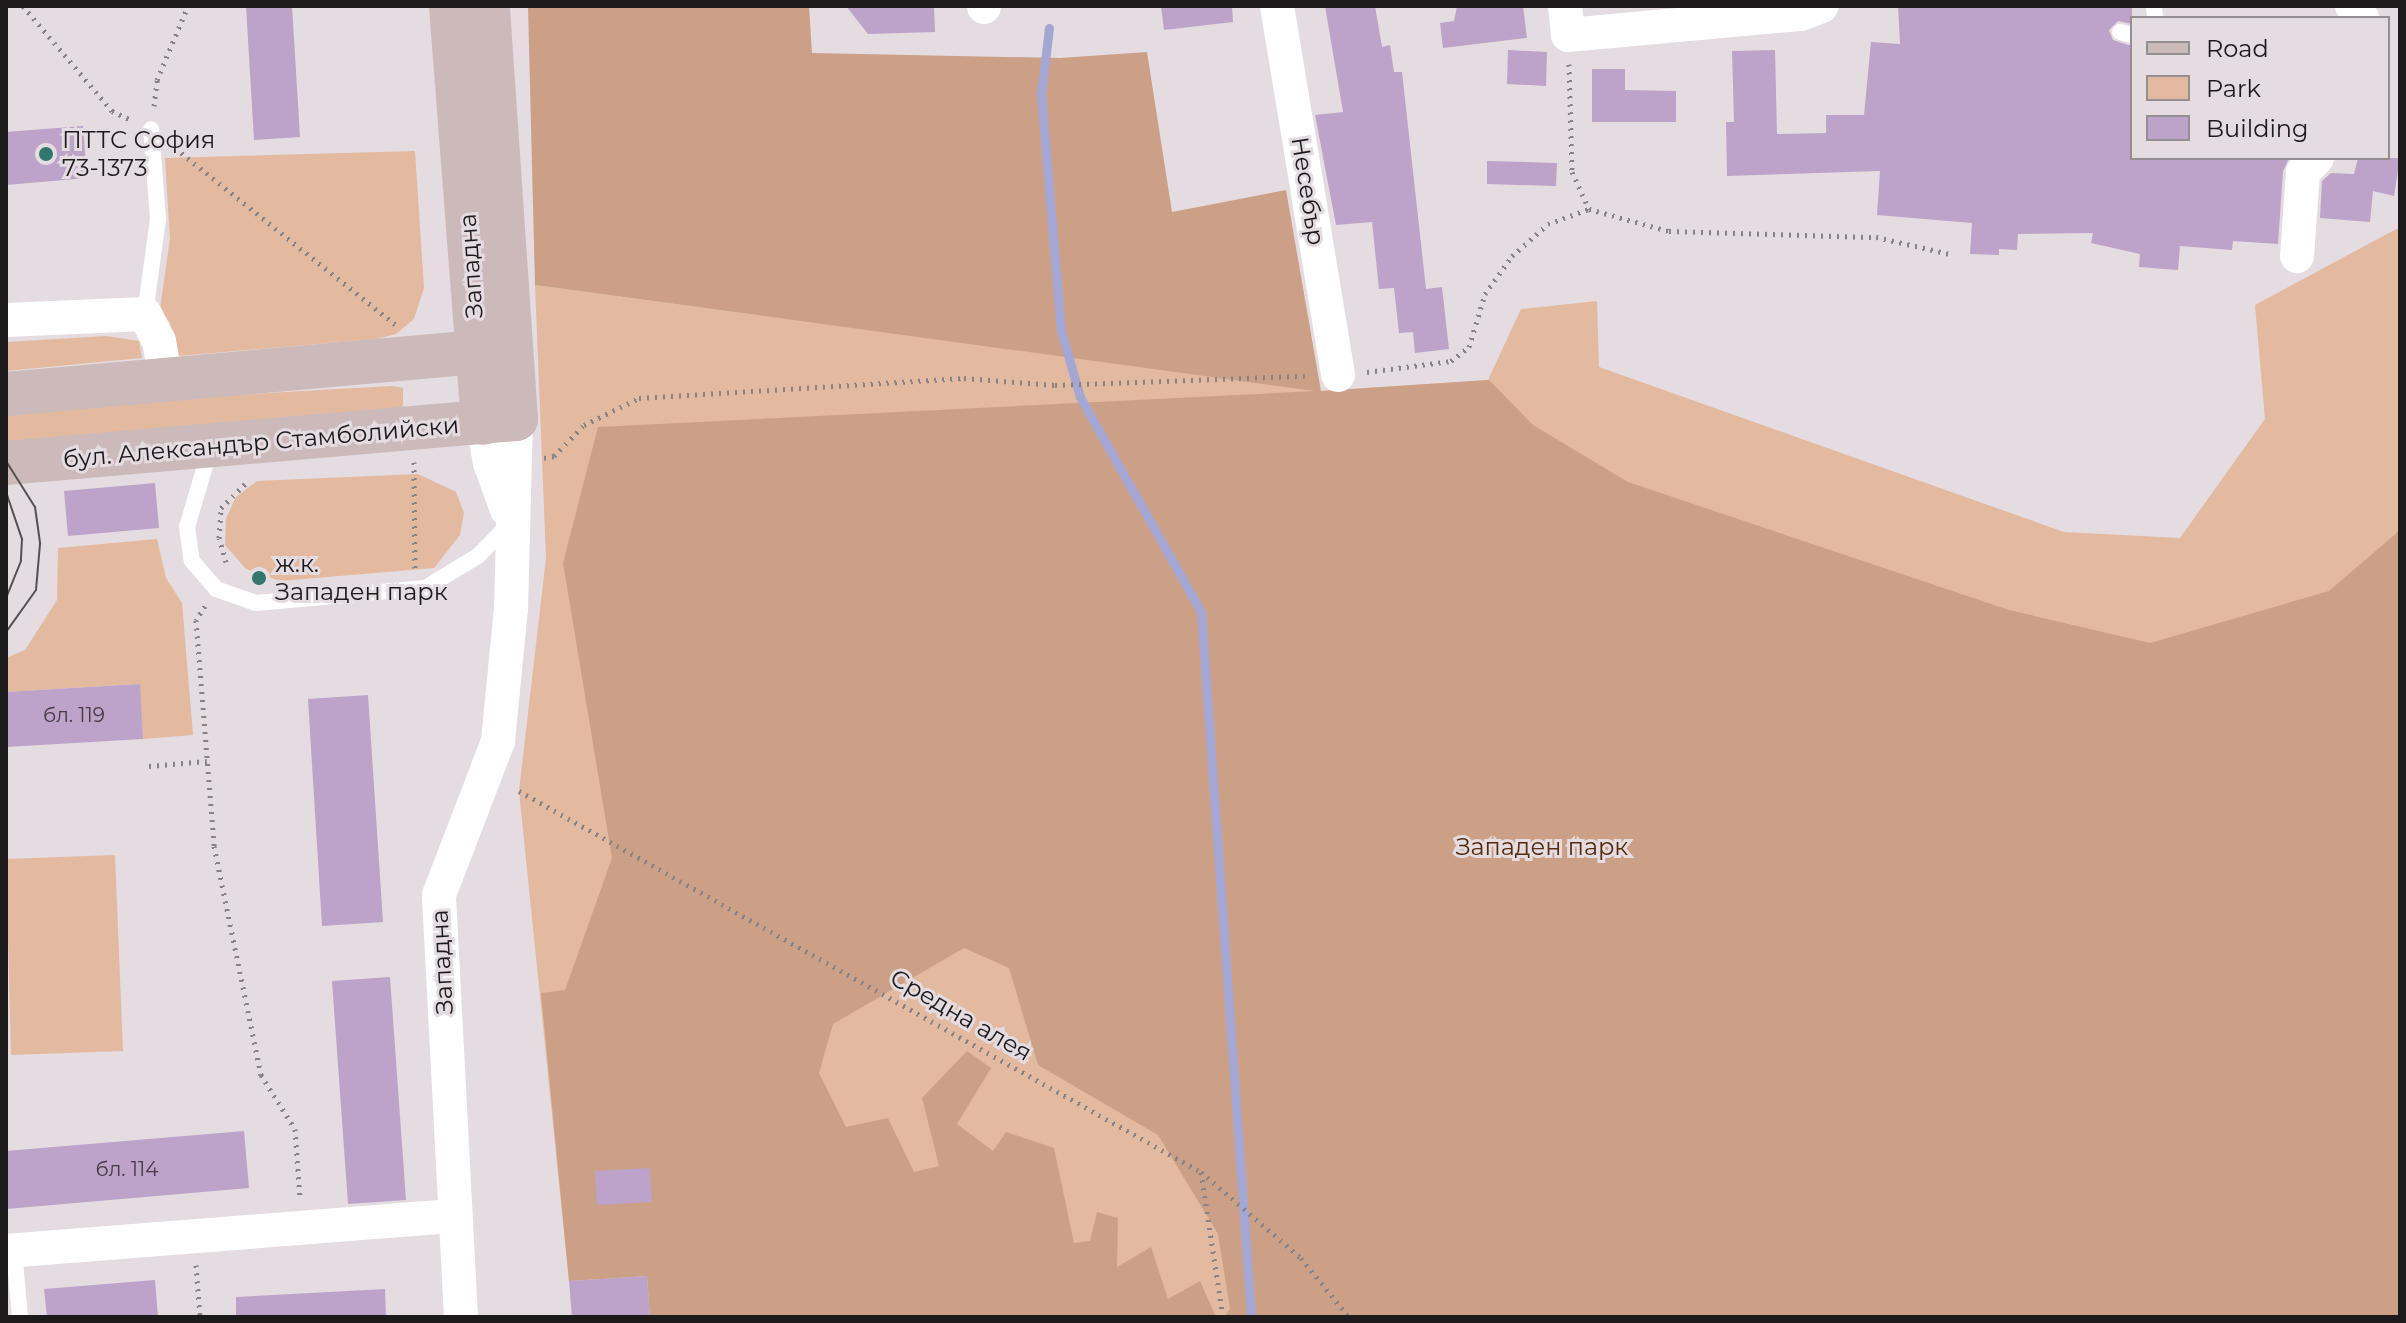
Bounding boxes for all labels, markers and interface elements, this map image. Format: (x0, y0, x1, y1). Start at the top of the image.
legend (2130, 16, 2390, 160)
text: Road (2206, 34, 2269, 63)
text: Park (2206, 74, 2261, 103)
text: Building (2206, 114, 2309, 143)
place label: ПТТС София 73-1373 (62, 126, 215, 182)
street label: Несебър (1285, 135, 1331, 247)
marker: ПТТС София 73-1373 (37, 145, 55, 163)
street label: Западна (453, 213, 489, 319)
street label: бул. Александър Стамболийски (62, 410, 460, 474)
place label: ж.к. Западен парк (275, 550, 448, 606)
marker: ж.к. Западен парк (250, 569, 268, 587)
house number: бл. 119 (43, 703, 105, 727)
park label: Западен парк (1456, 833, 1628, 861)
street label: Западна (425, 909, 459, 1015)
street label: Средна алея (885, 963, 1037, 1067)
house number: бл. 114 (96, 1157, 158, 1181)

